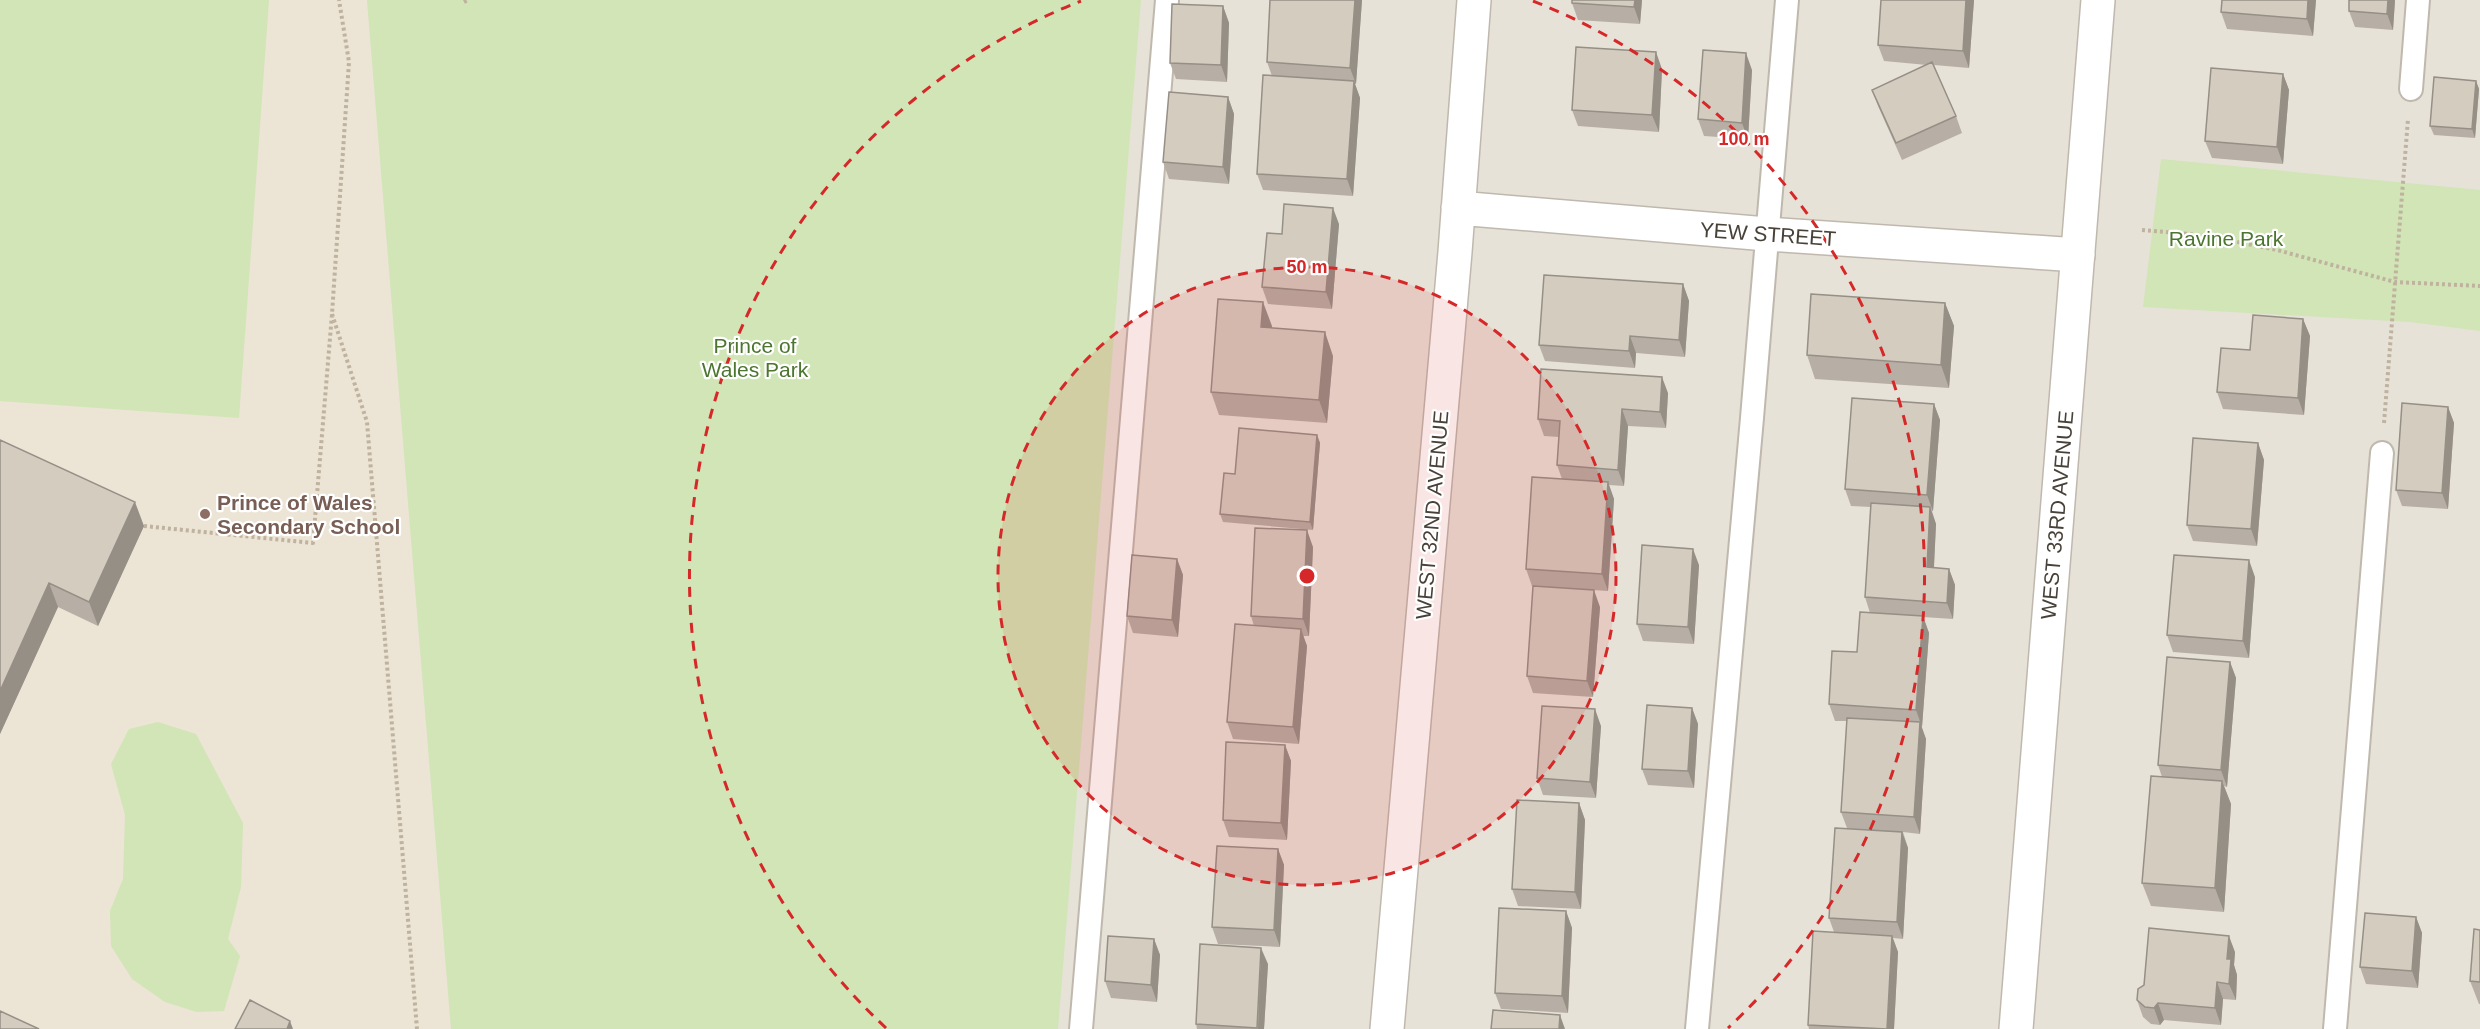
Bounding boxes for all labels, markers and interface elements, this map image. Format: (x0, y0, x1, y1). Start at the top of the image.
text: 100 m (1718, 129, 1770, 149)
street label: YEW STREET (1699, 218, 1837, 250)
park label: Ravine Park (2169, 227, 2284, 250)
text: 50 m (1286, 257, 1328, 277)
park label: Prince of Wales Park (702, 334, 809, 381)
street label: WEST 32ND AVENUE (1411, 410, 1453, 620)
street label: WEST 33RD AVENUE (2036, 410, 2078, 620)
place label: Prince of Wales Secondary School (217, 491, 400, 538)
marker: Prince of Wales Secondary School (198, 507, 212, 521)
centre of rings (1297, 566, 1317, 586)

